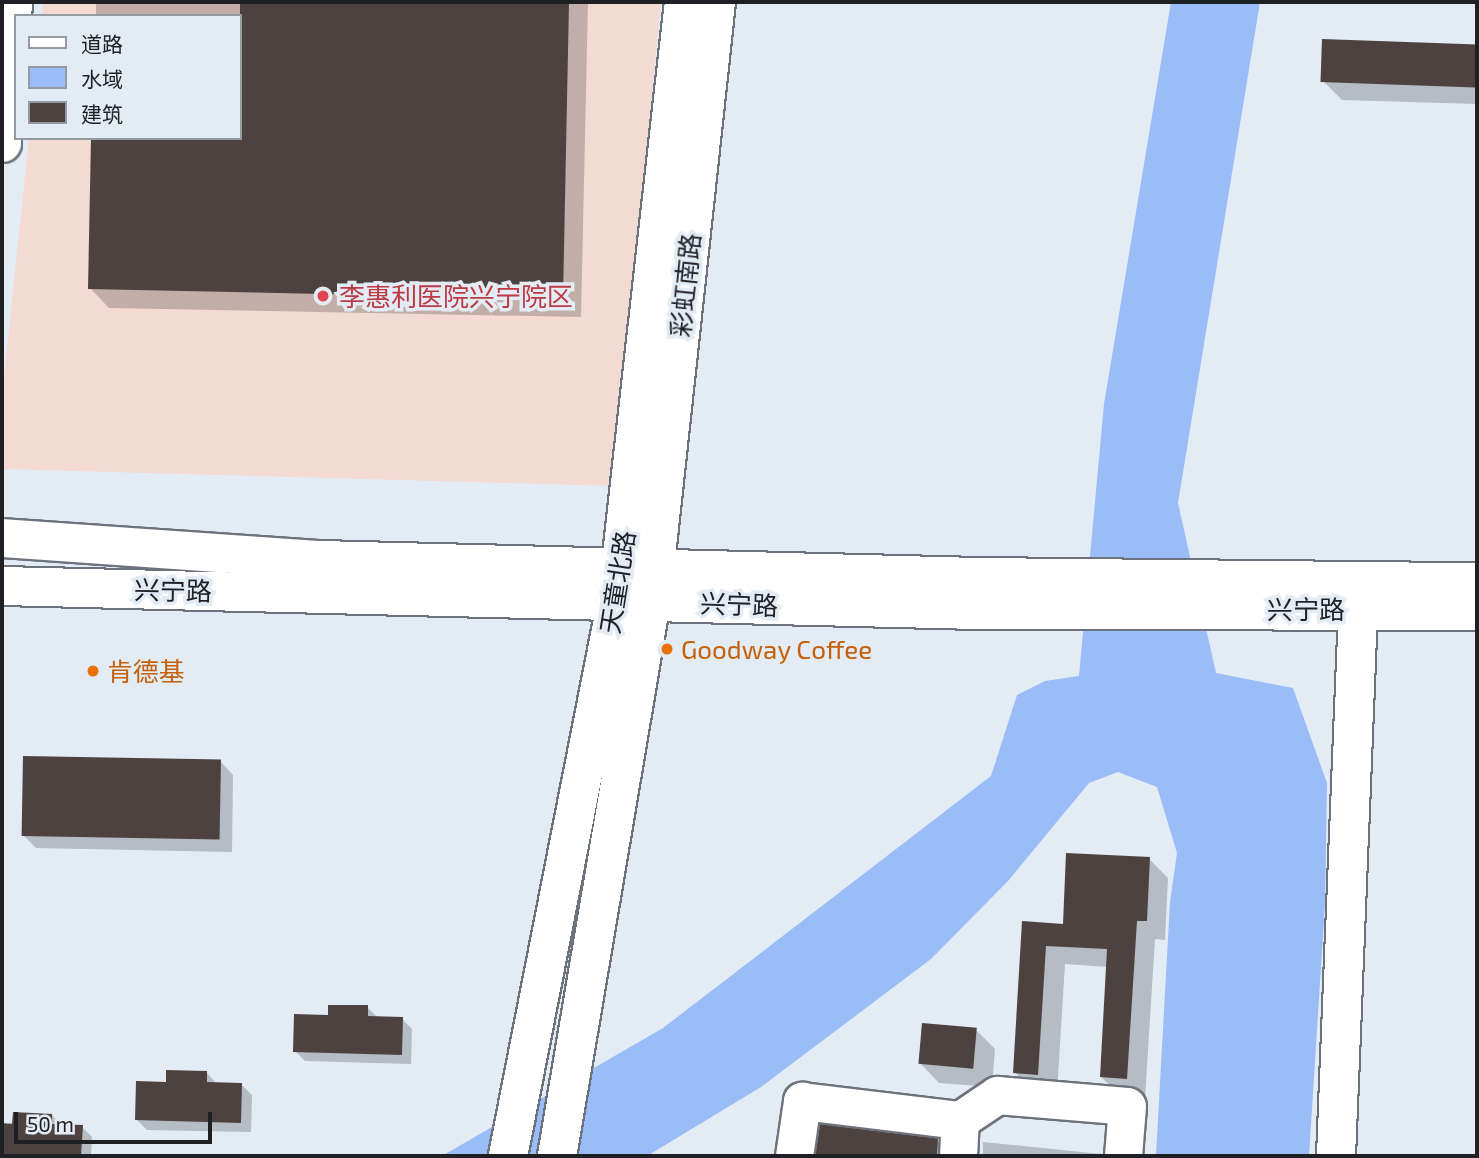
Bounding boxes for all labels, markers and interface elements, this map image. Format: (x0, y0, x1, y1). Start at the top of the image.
legend (14, 14, 242, 140)
text: 道路 (81, 31, 123, 56)
text: 水域 (81, 66, 123, 91)
text: 建筑 (81, 101, 123, 126)
street label: 彩虹南路 (664, 232, 706, 338)
place label: 李惠利医院兴宁院区 (339, 280, 573, 312)
marker: 李惠利医院兴宁院区 (313, 286, 333, 306)
street label: 天童北路 (593, 528, 641, 636)
street label: 兴宁路 (134, 574, 212, 606)
street label: 兴宁路 (699, 587, 779, 621)
street label: 兴宁路 (1267, 593, 1345, 625)
place label: Goodway Coffee (681, 633, 873, 665)
marker: Goodway Coffee (659, 641, 675, 657)
place label: 肯德基 (107, 655, 185, 687)
marker: 肯德基 (85, 663, 101, 679)
scale bar (18, 1098, 215, 1142)
text: 50 m (27, 1111, 74, 1136)

